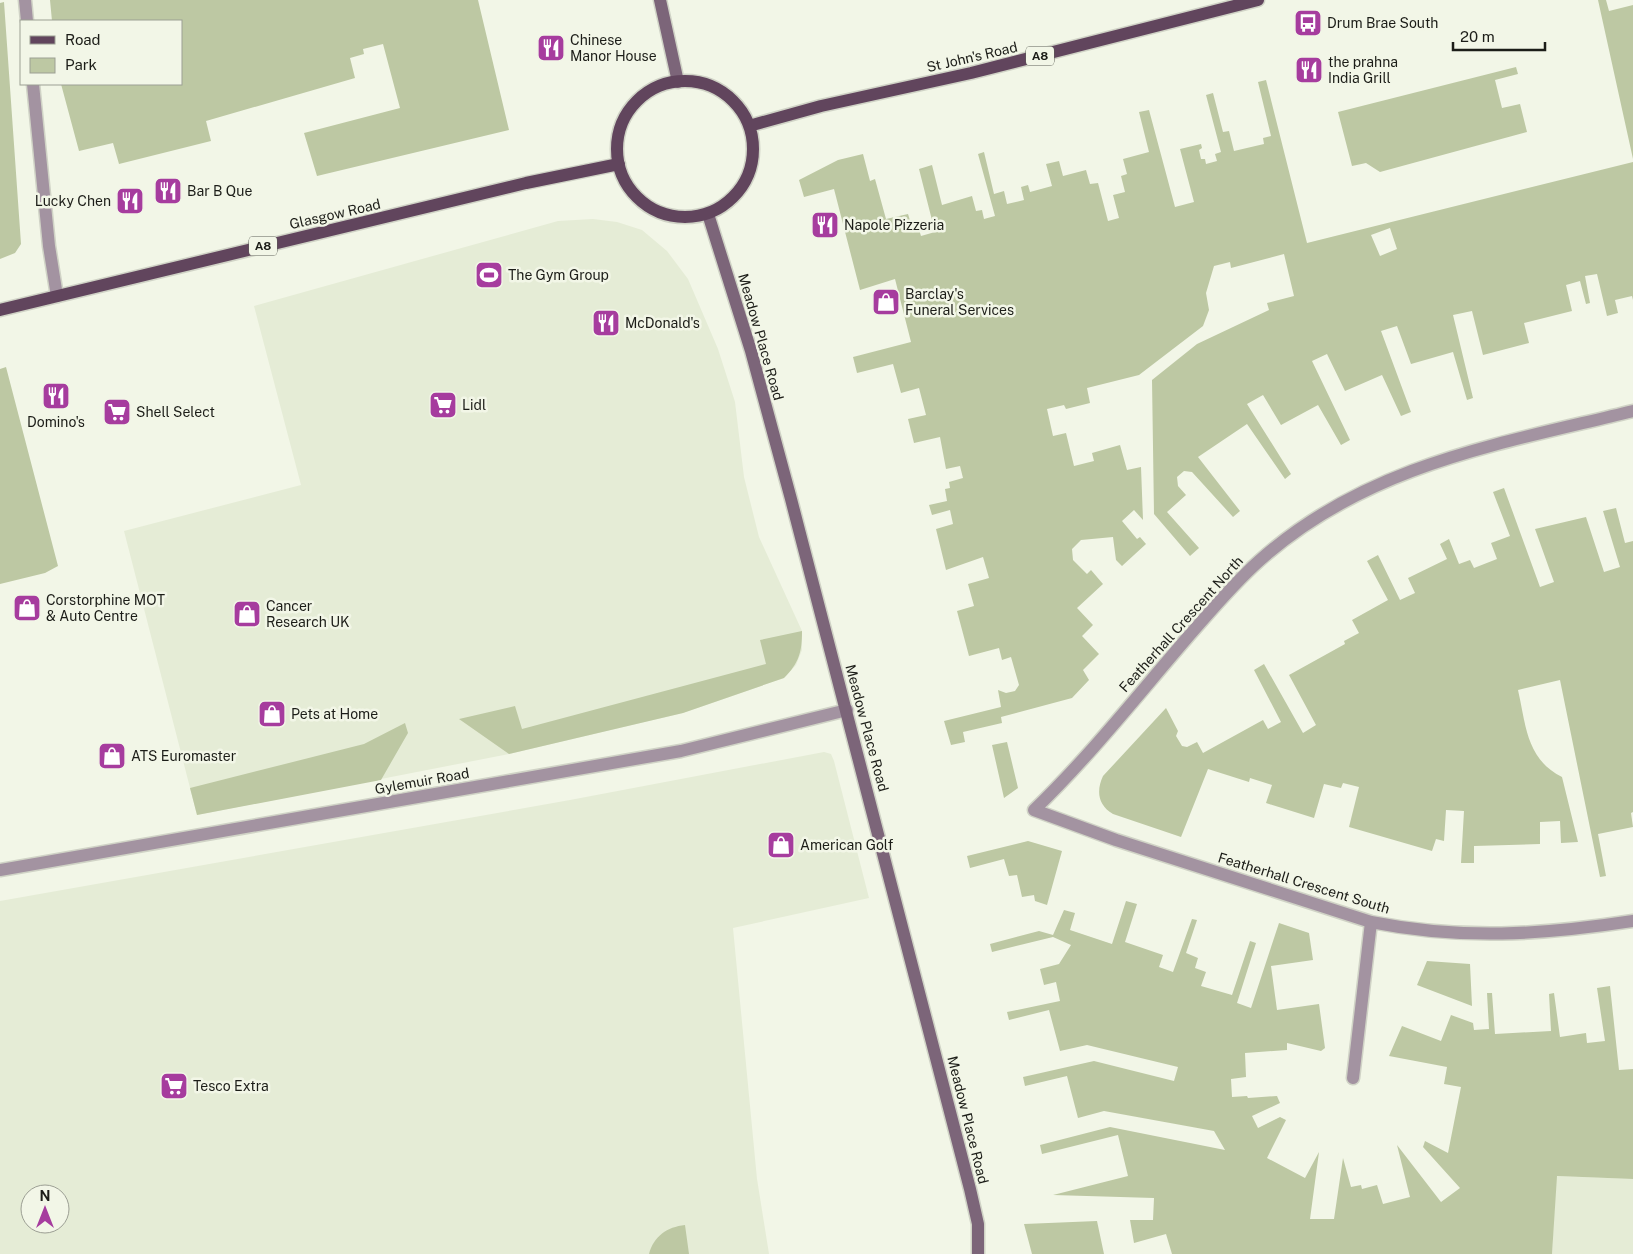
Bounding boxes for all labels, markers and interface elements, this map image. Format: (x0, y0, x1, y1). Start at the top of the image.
bus stop icon: Drum Brae South (1293, 8, 1323, 38)
place label: Drum Brae South (1327, 15, 1438, 31)
legend (20, 20, 182, 85)
scale bar (1453, 20, 1546, 52)
text: 20 m (1460, 28, 1495, 45)
text: Road (65, 31, 101, 48)
place label: Chinese Manor House (570, 32, 657, 64)
restaurant icon: Chinese Manor House (536, 33, 566, 63)
street label: St John's Road (925, 39, 1019, 75)
road number: A8 (1026, 46, 1054, 66)
place label: the prahna India Grill (1328, 54, 1398, 86)
restaurant icon: the prahna India Grill (1294, 55, 1324, 85)
text: Park (65, 56, 97, 73)
restaurant icon: Bar B Que (153, 176, 183, 206)
place label: Bar B Que (187, 183, 252, 199)
restaurant icon: Lucky Chen (115, 186, 145, 216)
place label: Lucky Chen (35, 193, 111, 209)
street label: Glasgow Road (288, 196, 382, 232)
restaurant icon: Napole Pizzeria (810, 210, 840, 240)
place label: Napole Pizzeria (844, 217, 944, 233)
road number: A8 (249, 237, 277, 256)
sports icon: The Gym Group (474, 260, 504, 290)
place label: The Gym Group (508, 267, 609, 283)
street label: Meadow Place Road (735, 272, 787, 402)
place label: Barclay's Funeral Services (905, 286, 1014, 318)
shop icon: Barclay's Funeral Services (871, 287, 901, 317)
restaurant icon: McDonald's (591, 308, 621, 338)
place label: McDonald's (625, 315, 700, 331)
restaurant icon: Domino's (41, 381, 71, 411)
supermarket icon: Lidl (428, 390, 458, 420)
supermarket icon: Shell Select (102, 397, 132, 427)
place label: Lidl (462, 397, 486, 413)
place label: Shell Select (136, 404, 215, 420)
place label: Domino's (27, 414, 85, 430)
street label: Featherhall Crescent North (1116, 553, 1246, 695)
place label: Corstorphine MOT & Auto Centre (46, 592, 165, 624)
shop icon: Corstorphine MOT & Auto Centre (12, 593, 42, 623)
place label: Cancer Research UK (266, 598, 350, 630)
shop icon: Cancer Research UK (232, 599, 262, 629)
street label: Meadow Place Road (842, 663, 892, 793)
shop icon: Pets at Home (257, 699, 287, 729)
place label: Pets at Home (291, 706, 378, 722)
shop icon: ATS Euromaster (97, 741, 127, 771)
place label: ATS Euromaster (131, 748, 236, 764)
street label: Gylemuir Road (374, 765, 470, 797)
shop icon: American Golf (766, 830, 796, 860)
place label: American Golf (800, 837, 894, 853)
street label: Featherhall Crescent South (1216, 849, 1392, 917)
street label: Meadow Place Road (944, 1054, 992, 1186)
supermarket icon: Tesco Extra (159, 1071, 189, 1101)
place label: Tesco Extra (193, 1078, 269, 1094)
north arrow (20, 1184, 70, 1234)
text: N (40, 1188, 50, 1204)

